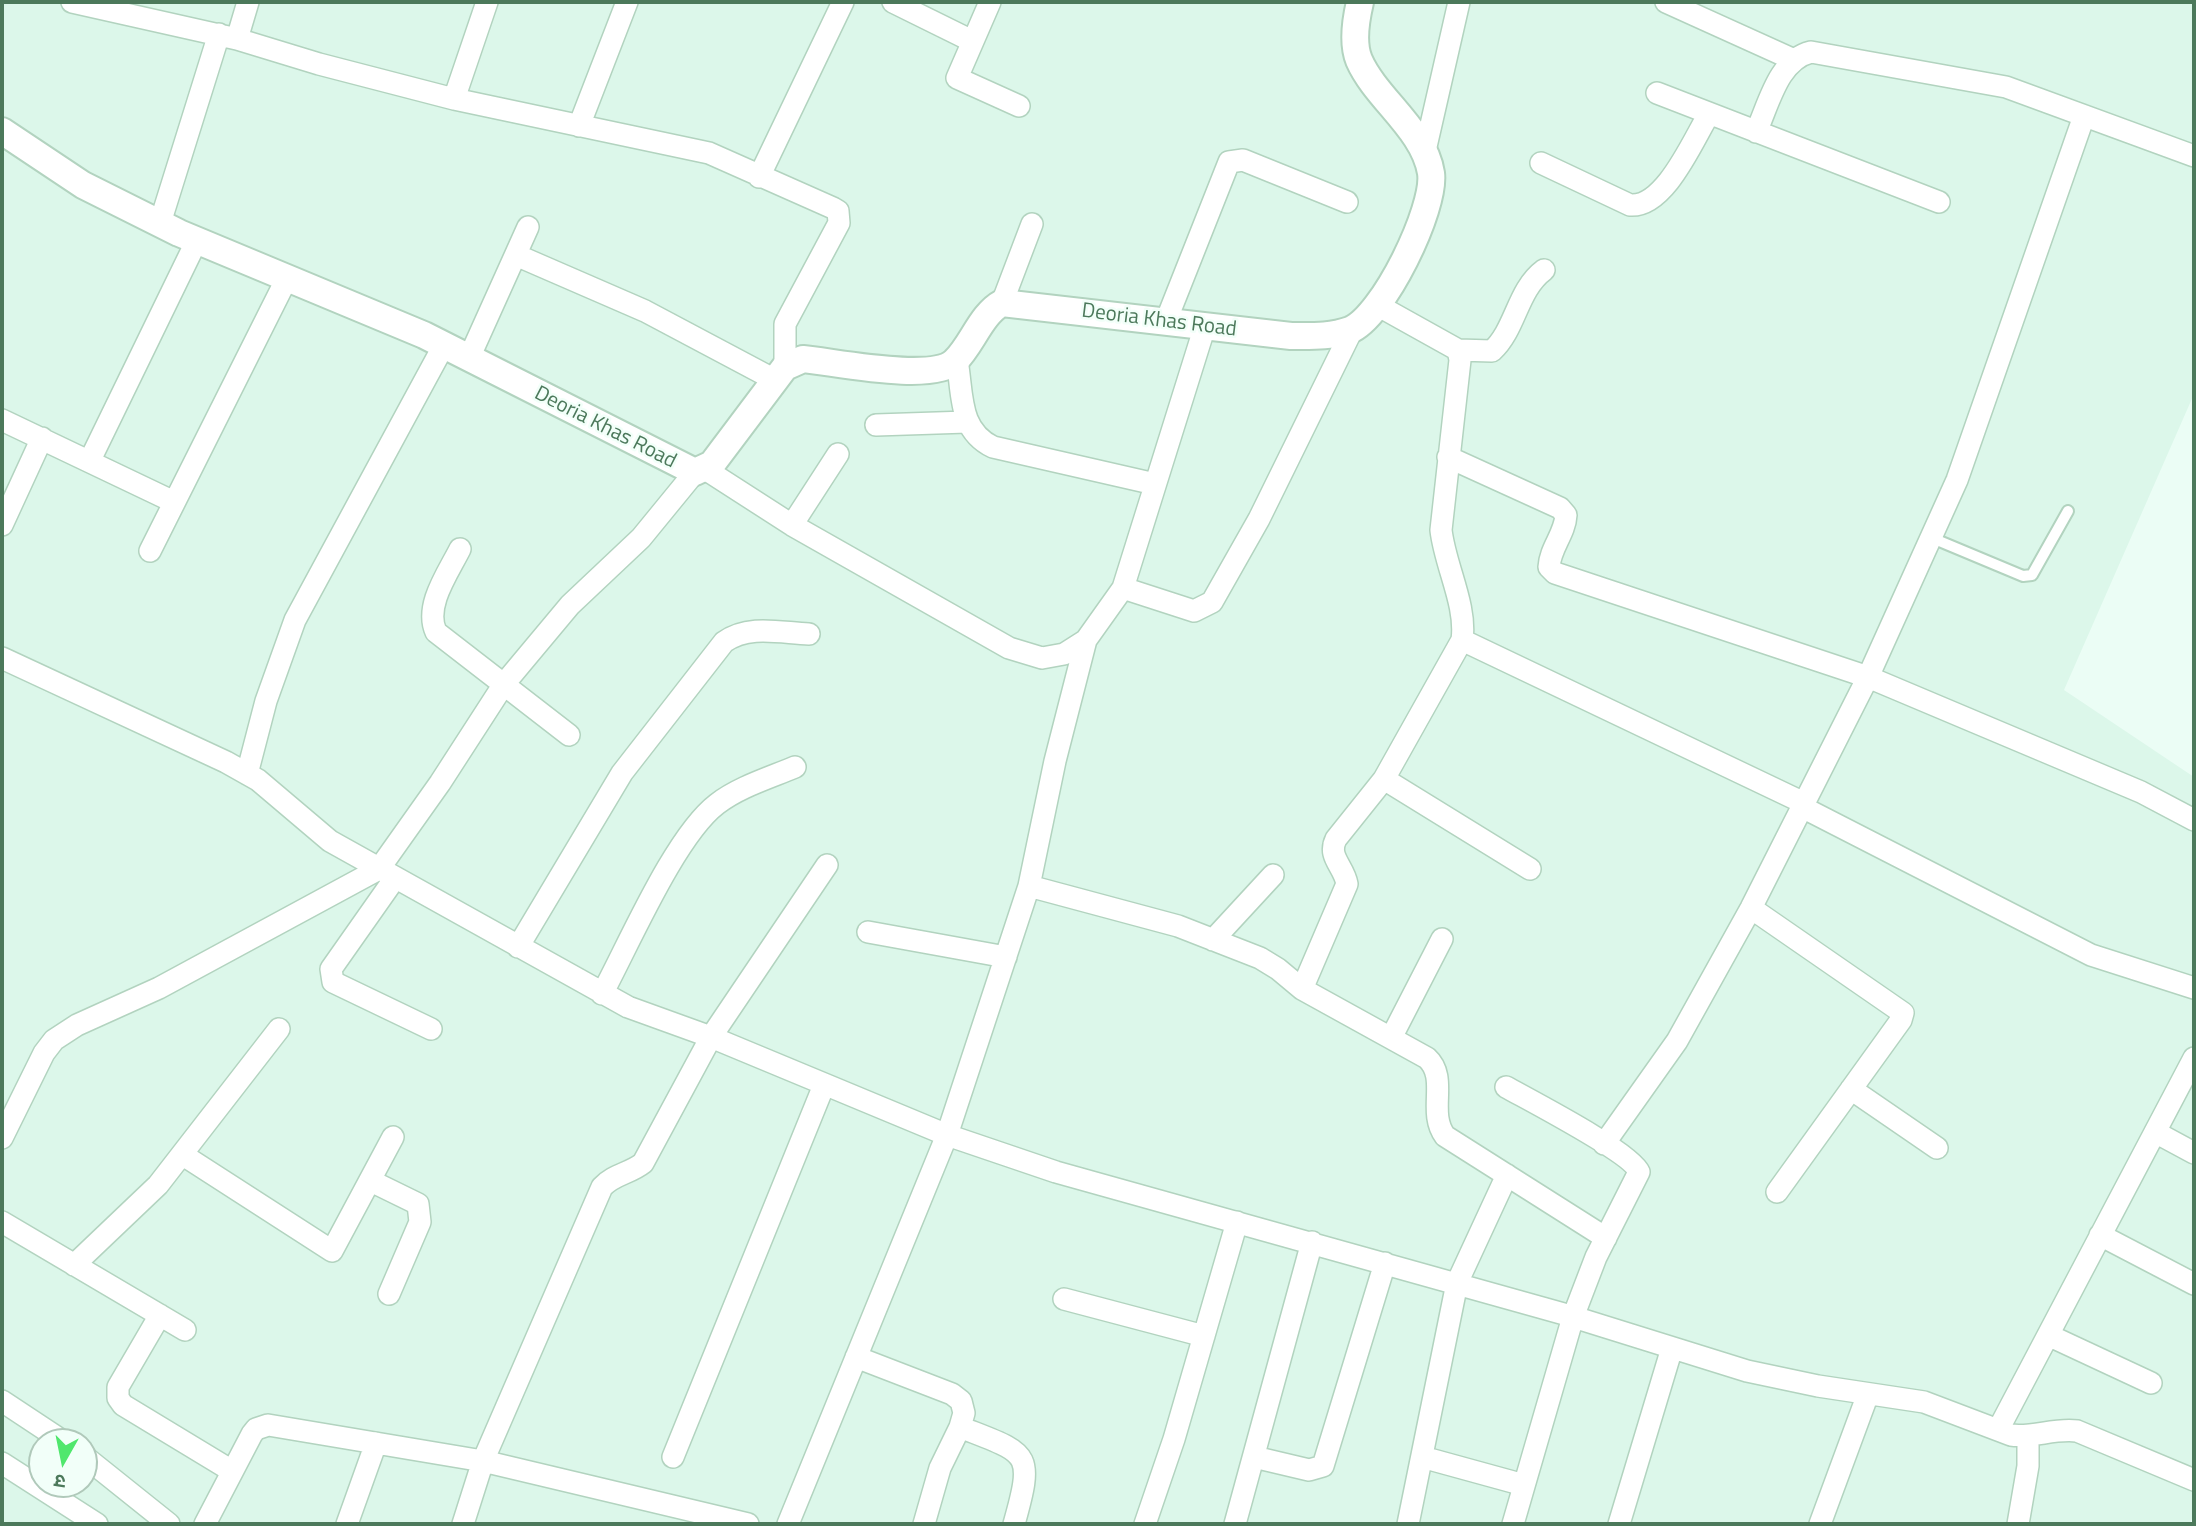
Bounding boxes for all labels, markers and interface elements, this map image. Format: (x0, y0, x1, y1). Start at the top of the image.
street label: Deoria Khas Road (1080, 299, 1238, 343)
street label: Deoria Khas Road (530, 381, 680, 475)
north arrow (28, 1428, 98, 1498)
text: उ (52, 1467, 68, 1497)

